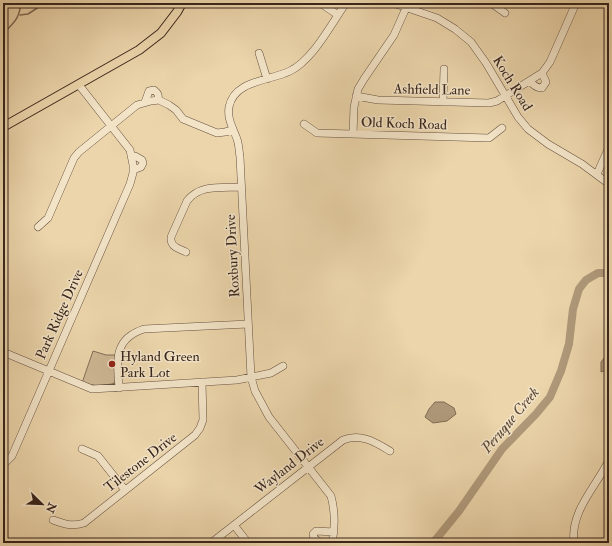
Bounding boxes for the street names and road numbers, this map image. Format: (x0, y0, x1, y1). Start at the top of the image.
street label: Koch Road (489, 53, 536, 114)
street label: Ashfield Lane (392, 80, 471, 99)
street label: Old Koch Road (361, 114, 447, 134)
street label: Roxbury Drive (222, 214, 244, 298)
street label: Park Ridge Drive (32, 266, 87, 362)
street label: Tilestone Drive (101, 429, 180, 496)
street label: Wayland Drive (251, 433, 328, 499)

